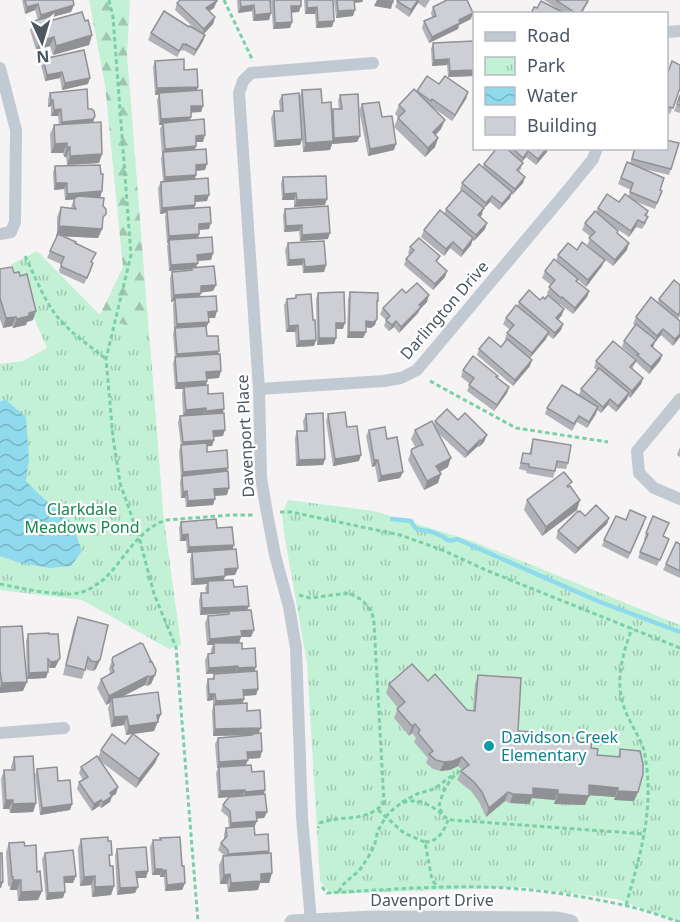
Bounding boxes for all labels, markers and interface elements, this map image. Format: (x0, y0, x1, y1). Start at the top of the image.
north arrow (12, 12, 72, 72)
legend (473, 12, 668, 150)
text: Road (527, 23, 570, 47)
text: N (36, 46, 50, 68)
text: Park (527, 53, 565, 77)
text: Water (527, 83, 578, 107)
text: Building (527, 113, 597, 137)
street label: Darlington Drive (395, 256, 493, 364)
street label: Davenport Place (231, 374, 259, 498)
park label: Clarkdale Meadows Pond (24, 498, 140, 538)
place label: Davidson Creek Elementary (501, 726, 619, 766)
marker: Davidson Creek Elementary (482, 739, 496, 753)
street label: Davenport Drive (370, 889, 494, 911)

